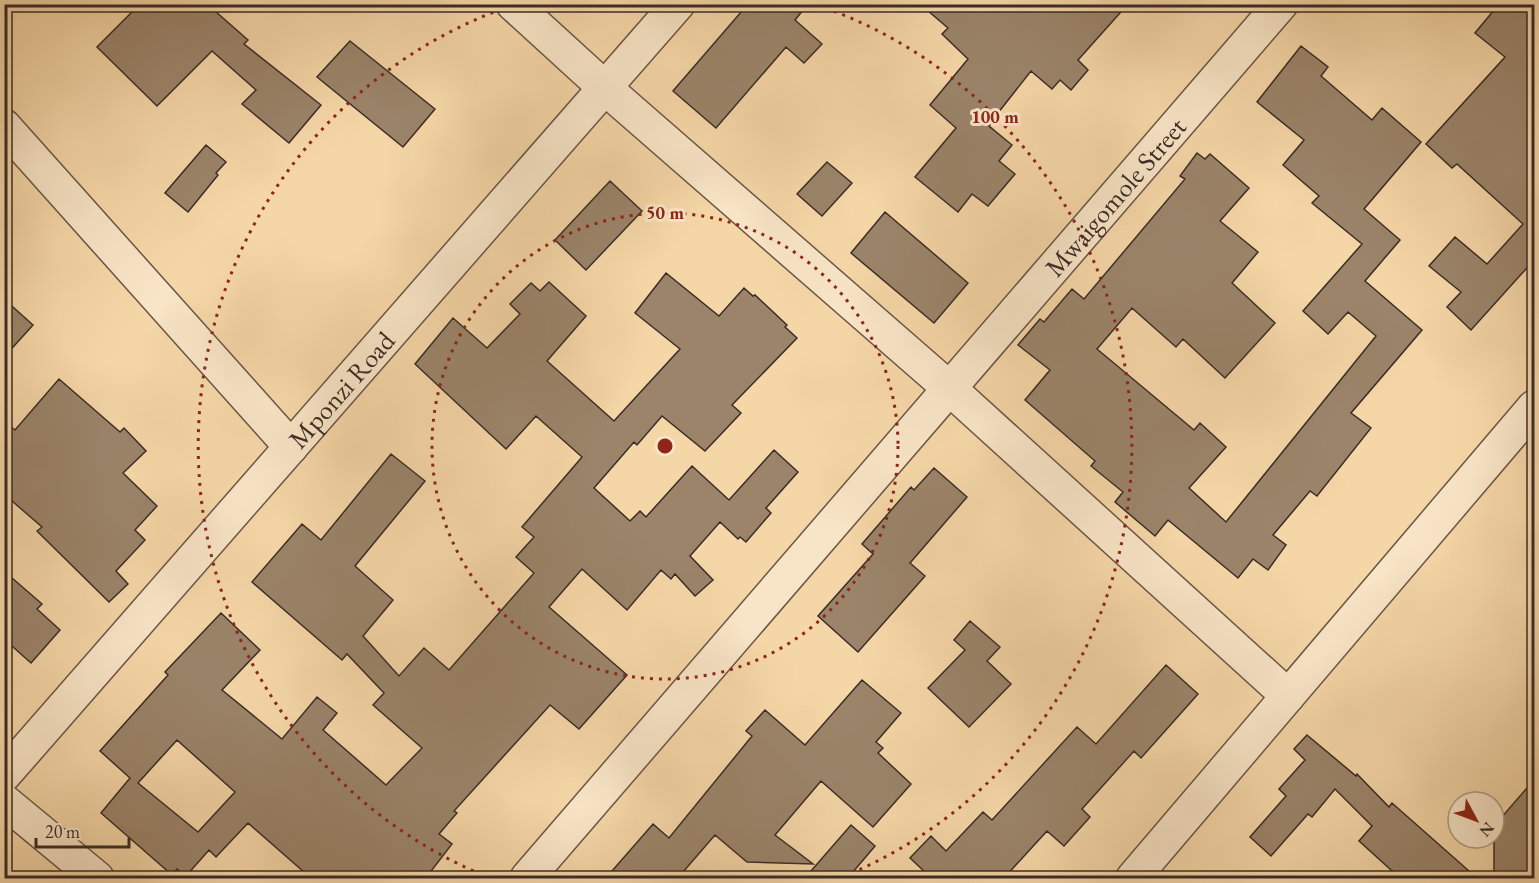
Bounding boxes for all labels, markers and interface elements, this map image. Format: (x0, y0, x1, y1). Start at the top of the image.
text: 100 m (971, 105, 1019, 128)
street label: Mwaigomole Street (1036, 109, 1194, 284)
text: 50 m (646, 201, 684, 224)
street label: Mponzi Road (280, 323, 402, 456)
centre of rings (655, 436, 675, 456)
north arrow (1446, 790, 1506, 850)
scale bar (36, 811, 129, 849)
text: N (1475, 818, 1499, 841)
text: 20 m (45, 820, 80, 843)

